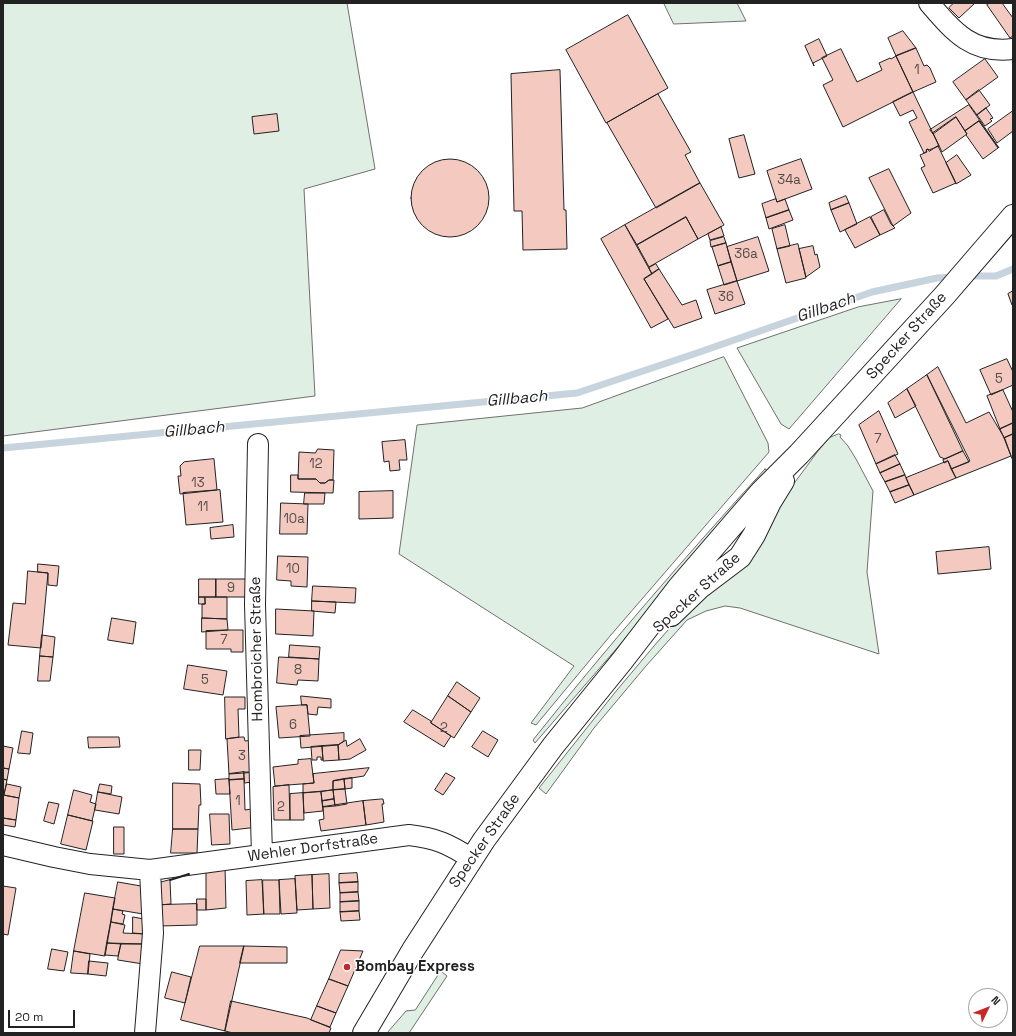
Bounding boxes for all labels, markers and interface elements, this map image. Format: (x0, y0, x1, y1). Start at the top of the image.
house number: 1 (914, 62, 920, 78)
house number: 34a (777, 172, 801, 188)
house number: 36a (734, 246, 758, 262)
house number: 36 (718, 289, 734, 305)
water label: Gillbach (794, 289, 858, 327)
street label: Specker Straße (863, 289, 951, 383)
house number: 5 (995, 371, 1003, 387)
water label: Gillbach (486, 387, 548, 411)
water label: Gillbach (163, 418, 225, 442)
house number: 7 (874, 431, 882, 447)
house number: 12 (309, 456, 323, 472)
house number: 13 (191, 475, 205, 491)
house number: 11 (198, 499, 208, 515)
house number: 10a (283, 511, 305, 527)
street label: Specker Straße (650, 549, 744, 637)
house number: 10 (286, 561, 300, 577)
street label: Hombroicher Straße (247, 576, 267, 722)
house number: 9 (227, 580, 235, 596)
house number: 7 (220, 632, 228, 648)
house number: 8 (294, 662, 302, 678)
house number: 5 (201, 672, 209, 688)
house number: 6 (289, 717, 297, 733)
house number: 2 (440, 720, 448, 736)
house number: 3 (238, 748, 246, 764)
street label: Specker Straße (446, 790, 524, 892)
house number: 1 (235, 793, 241, 809)
house number: 2 (277, 799, 285, 815)
street label: Wehler Dorfstraße (247, 830, 379, 866)
place label: Bombay Express (355, 958, 475, 976)
marker: Bombay Express (342, 962, 352, 972)
north arrow (968, 988, 1008, 1028)
text: N (988, 993, 1004, 1008)
scale bar (10, 1002, 77, 1028)
text: 20 m (15, 1009, 43, 1025)

